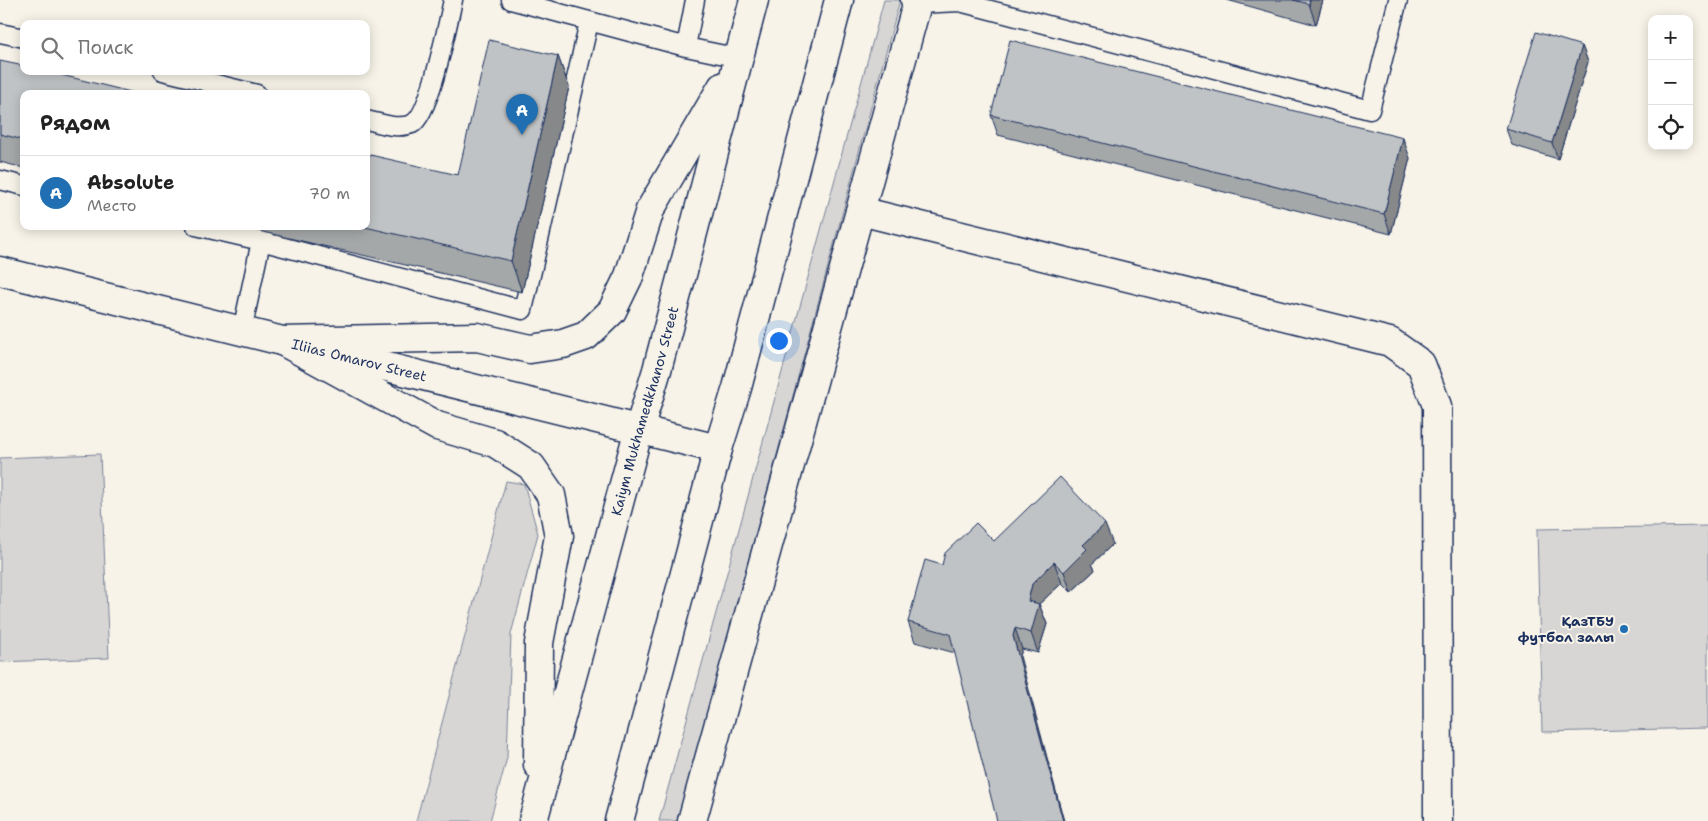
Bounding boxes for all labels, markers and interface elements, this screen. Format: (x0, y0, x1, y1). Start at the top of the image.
map controls (1648, 15, 1693, 150)
button: + (1648, 15, 1693, 60)
search box (20, 20, 370, 75)
icon: search (38, 34, 66, 62)
text: Поиск (78, 35, 133, 60)
button: − (1648, 60, 1693, 105)
pin: A (506, 94, 538, 135)
button: locate (1648, 105, 1693, 150)
text: Рядом (40, 109, 110, 137)
text: Absolute (87, 170, 174, 195)
text: A (50, 183, 62, 204)
text: 70 m (309, 183, 350, 204)
text: Место (87, 195, 137, 216)
street label: Kaiym Mukhamedkhanov Street (607, 304, 682, 518)
your location (766, 328, 792, 354)
street label: Iliias Omarov Street (290, 335, 429, 385)
place label: ҚазТБУ футбол залы (1518, 612, 1614, 646)
marker: ҚазТБУ футбол залы (1618, 623, 1630, 635)

